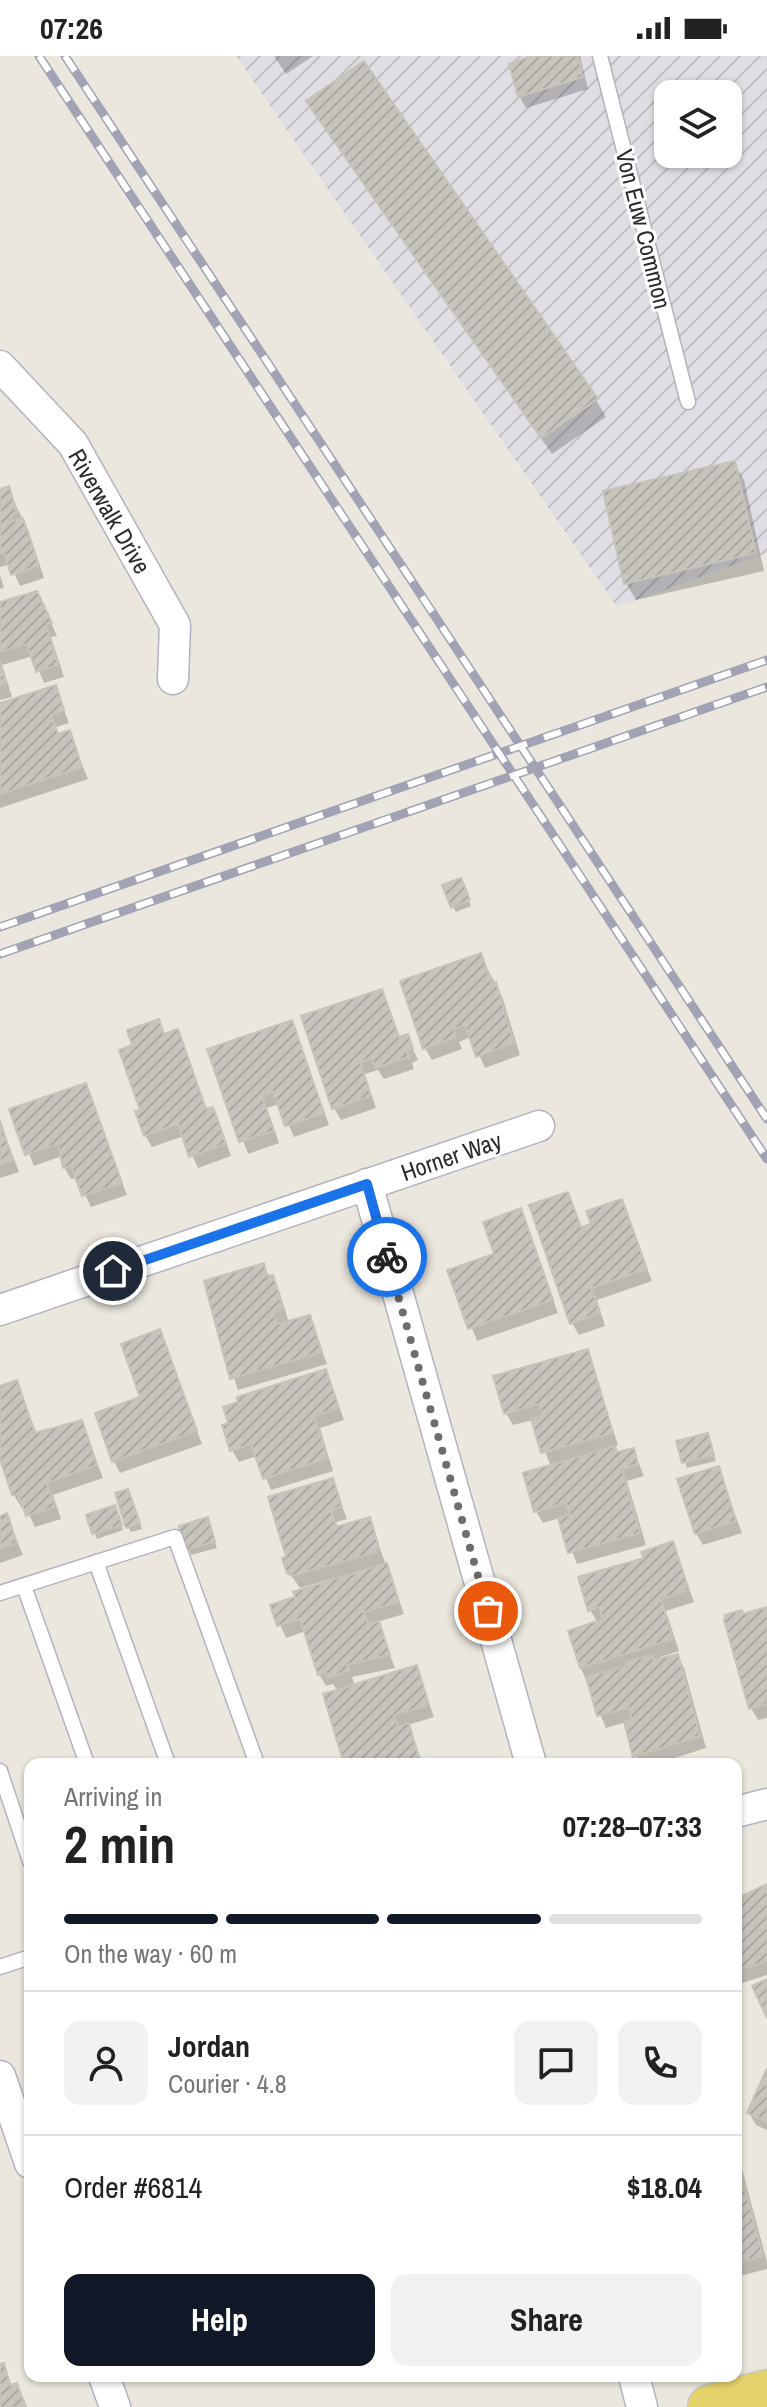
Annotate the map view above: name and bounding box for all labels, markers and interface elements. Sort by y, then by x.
text: 07:26 [40,8,103,48]
map controls [654,80,742,168]
button: layers [654,80,742,168]
street label: Von Euw Common [609,146,679,312]
street label: Riverwalk Drive [61,443,159,579]
street label: Horner Way [396,1124,506,1188]
courier [347,1217,427,1297]
icon: bike [365,1235,409,1279]
pin [79,1237,147,1305]
icon: home [91,1249,135,1293]
pin [454,1577,522,1645]
icon: bag [466,1589,510,1633]
text: Arriving in [64,1779,162,1814]
text: 07:28–07:33 [563,1806,702,1846]
text: 2 min [64,1809,175,1879]
text: On the way · 60 m [64,1936,237,1971]
button: person [64,2021,148,2105]
button: chat [514,2021,598,2105]
button: phone [618,2021,702,2105]
text: Jordan [168,2026,250,2066]
text: Courier · 4.8 [168,2066,287,2101]
text: Order #6814 [64,2167,202,2207]
text: $18.04 [627,2167,702,2207]
button: Help [64,2274,375,2366]
button: Share [391,2274,702,2366]

